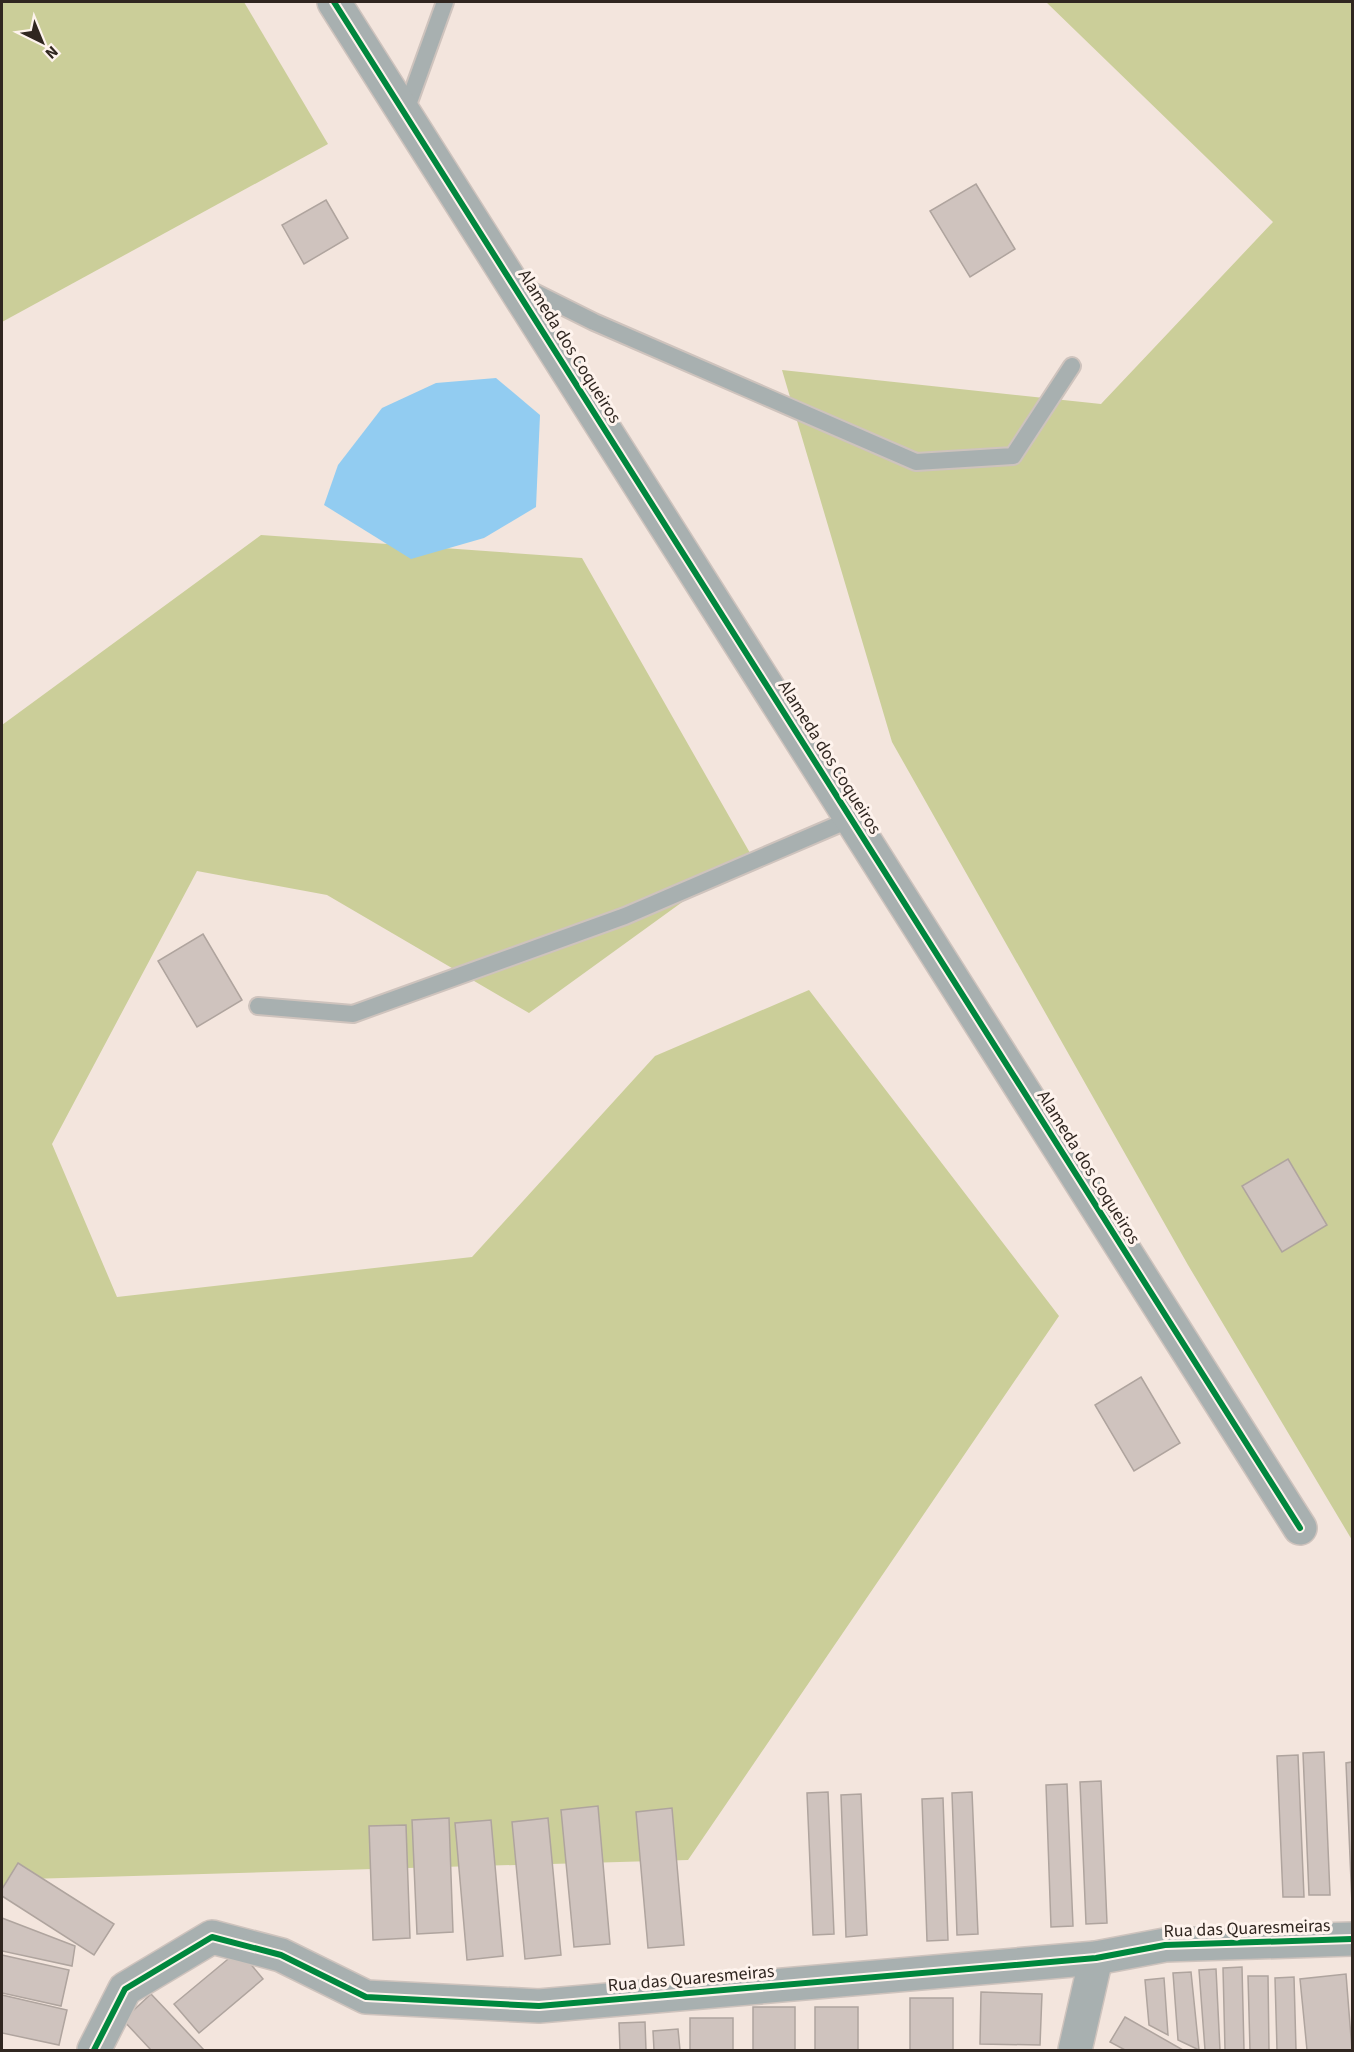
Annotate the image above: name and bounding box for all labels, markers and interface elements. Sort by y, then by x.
north arrow [12,12,72,72]
text: N [40,41,63,64]
street label: Alameda dos Coqueiros [512,264,627,428]
street label: Alameda dos Coqueiros [772,675,887,839]
street label: Alameda dos Coqueiros [1031,1085,1146,1249]
street label: Rua das Quaresmeiras [1163,1913,1331,1944]
street label: Rua das Quaresmeiras [607,1959,775,1998]

